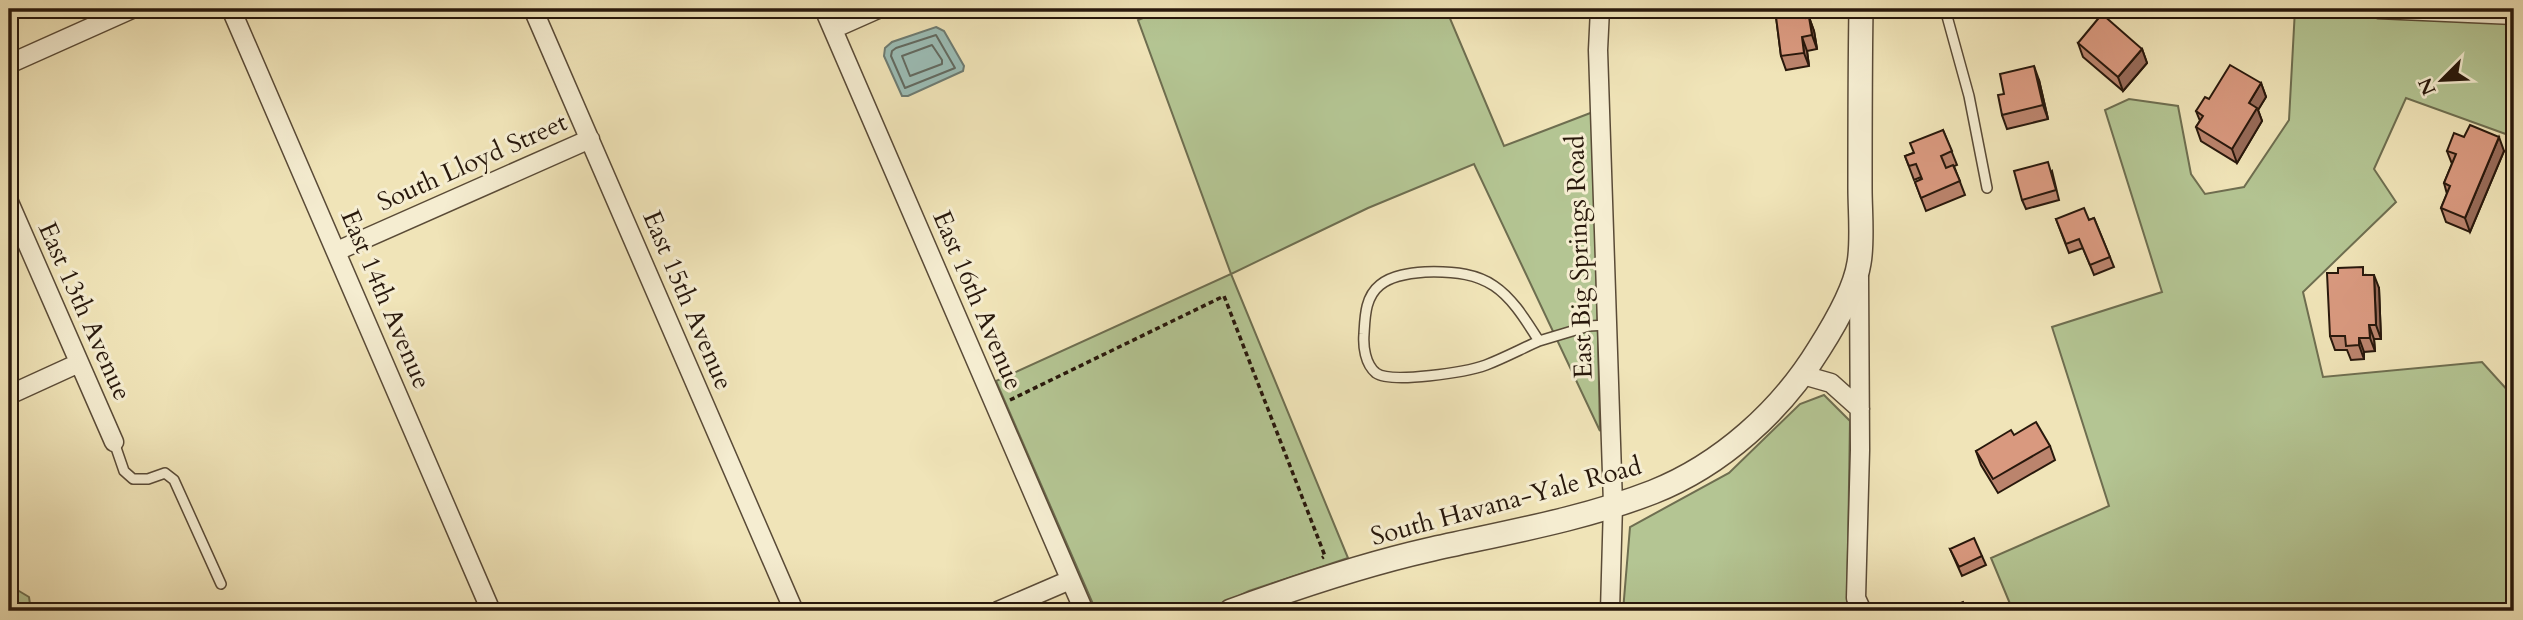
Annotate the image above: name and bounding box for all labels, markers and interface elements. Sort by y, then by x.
north arrow [2408,46,2478,116]
text: N [2412,73,2443,99]
street label: South Lloyd Street [372,104,572,220]
street label: East Big Springs Road [1557,135,1601,379]
street label: East 14th Avenue [332,204,440,394]
street label: East 15th Avenue [634,205,742,395]
street label: East 16th Avenue [924,205,1032,395]
street label: East 13th Avenue [30,216,140,406]
street label: South Havana-Yale Road [1367,448,1645,554]

